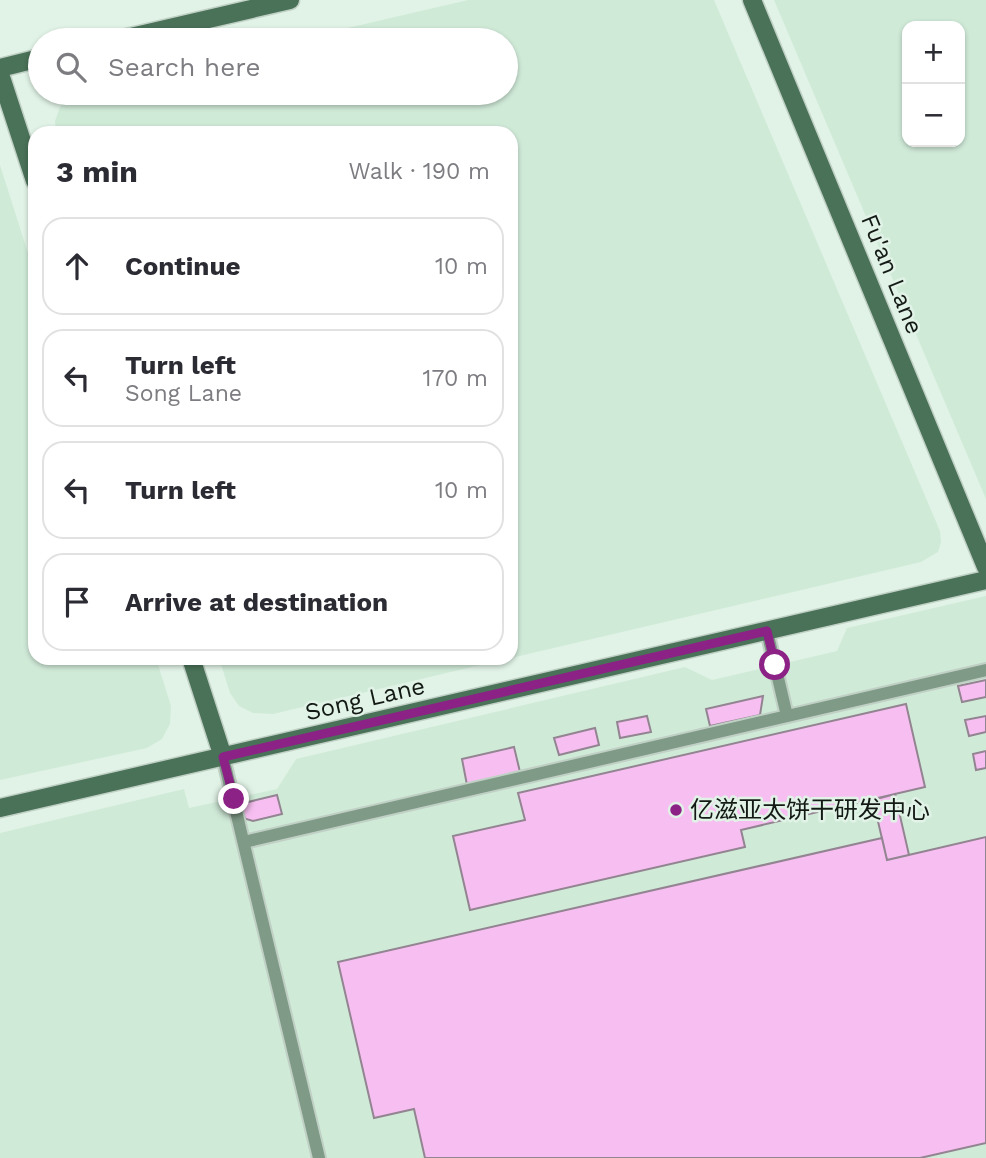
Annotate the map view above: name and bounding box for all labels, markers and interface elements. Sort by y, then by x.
map controls [902,21,965,147]
button: + [902,21,965,84]
search box [28,28,518,105]
icon: search [52,48,90,86]
text: Search here [108,52,260,82]
button: − [902,84,965,147]
text: 3 min [56,154,138,189]
text: Walk · 190 m [349,158,490,185]
street label: Fu'an Lane [855,210,929,338]
icon: ahead [58,247,96,285]
text: Continue [125,251,241,281]
text: 10 m [435,253,488,280]
text: Turn left [125,350,236,380]
icon: left [58,359,96,397]
text: 170 m [423,365,488,392]
text: Song Lane [125,380,242,407]
icon: left [58,471,96,509]
text: Turn left [125,475,236,505]
text: 10 m [435,477,488,504]
icon: arrive [58,583,96,621]
text: Arrive at destination [125,587,388,617]
route start [759,649,790,680]
street label: Song Lane [302,672,428,726]
route end [218,783,249,814]
place label: 亿滋亚太饼干研发中心 [690,796,930,824]
marker: 亿滋亚太饼干研发中心 [668,802,684,818]

